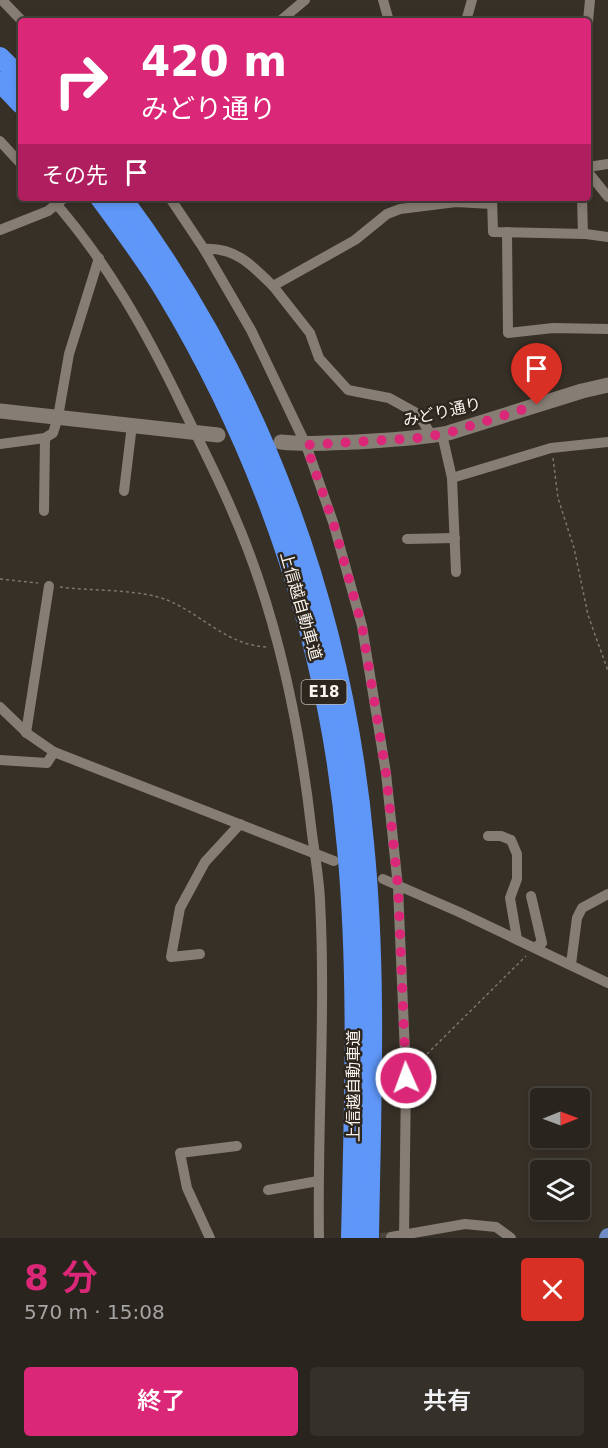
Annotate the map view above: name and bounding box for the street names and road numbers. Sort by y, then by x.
street label: みどり通り [401,394,483,430]
street label: 上信越自動車道 [276,550,326,662]
road number: E18 [302,680,346,704]
street label: 上信越自動車道 [344,1030,363,1142]

